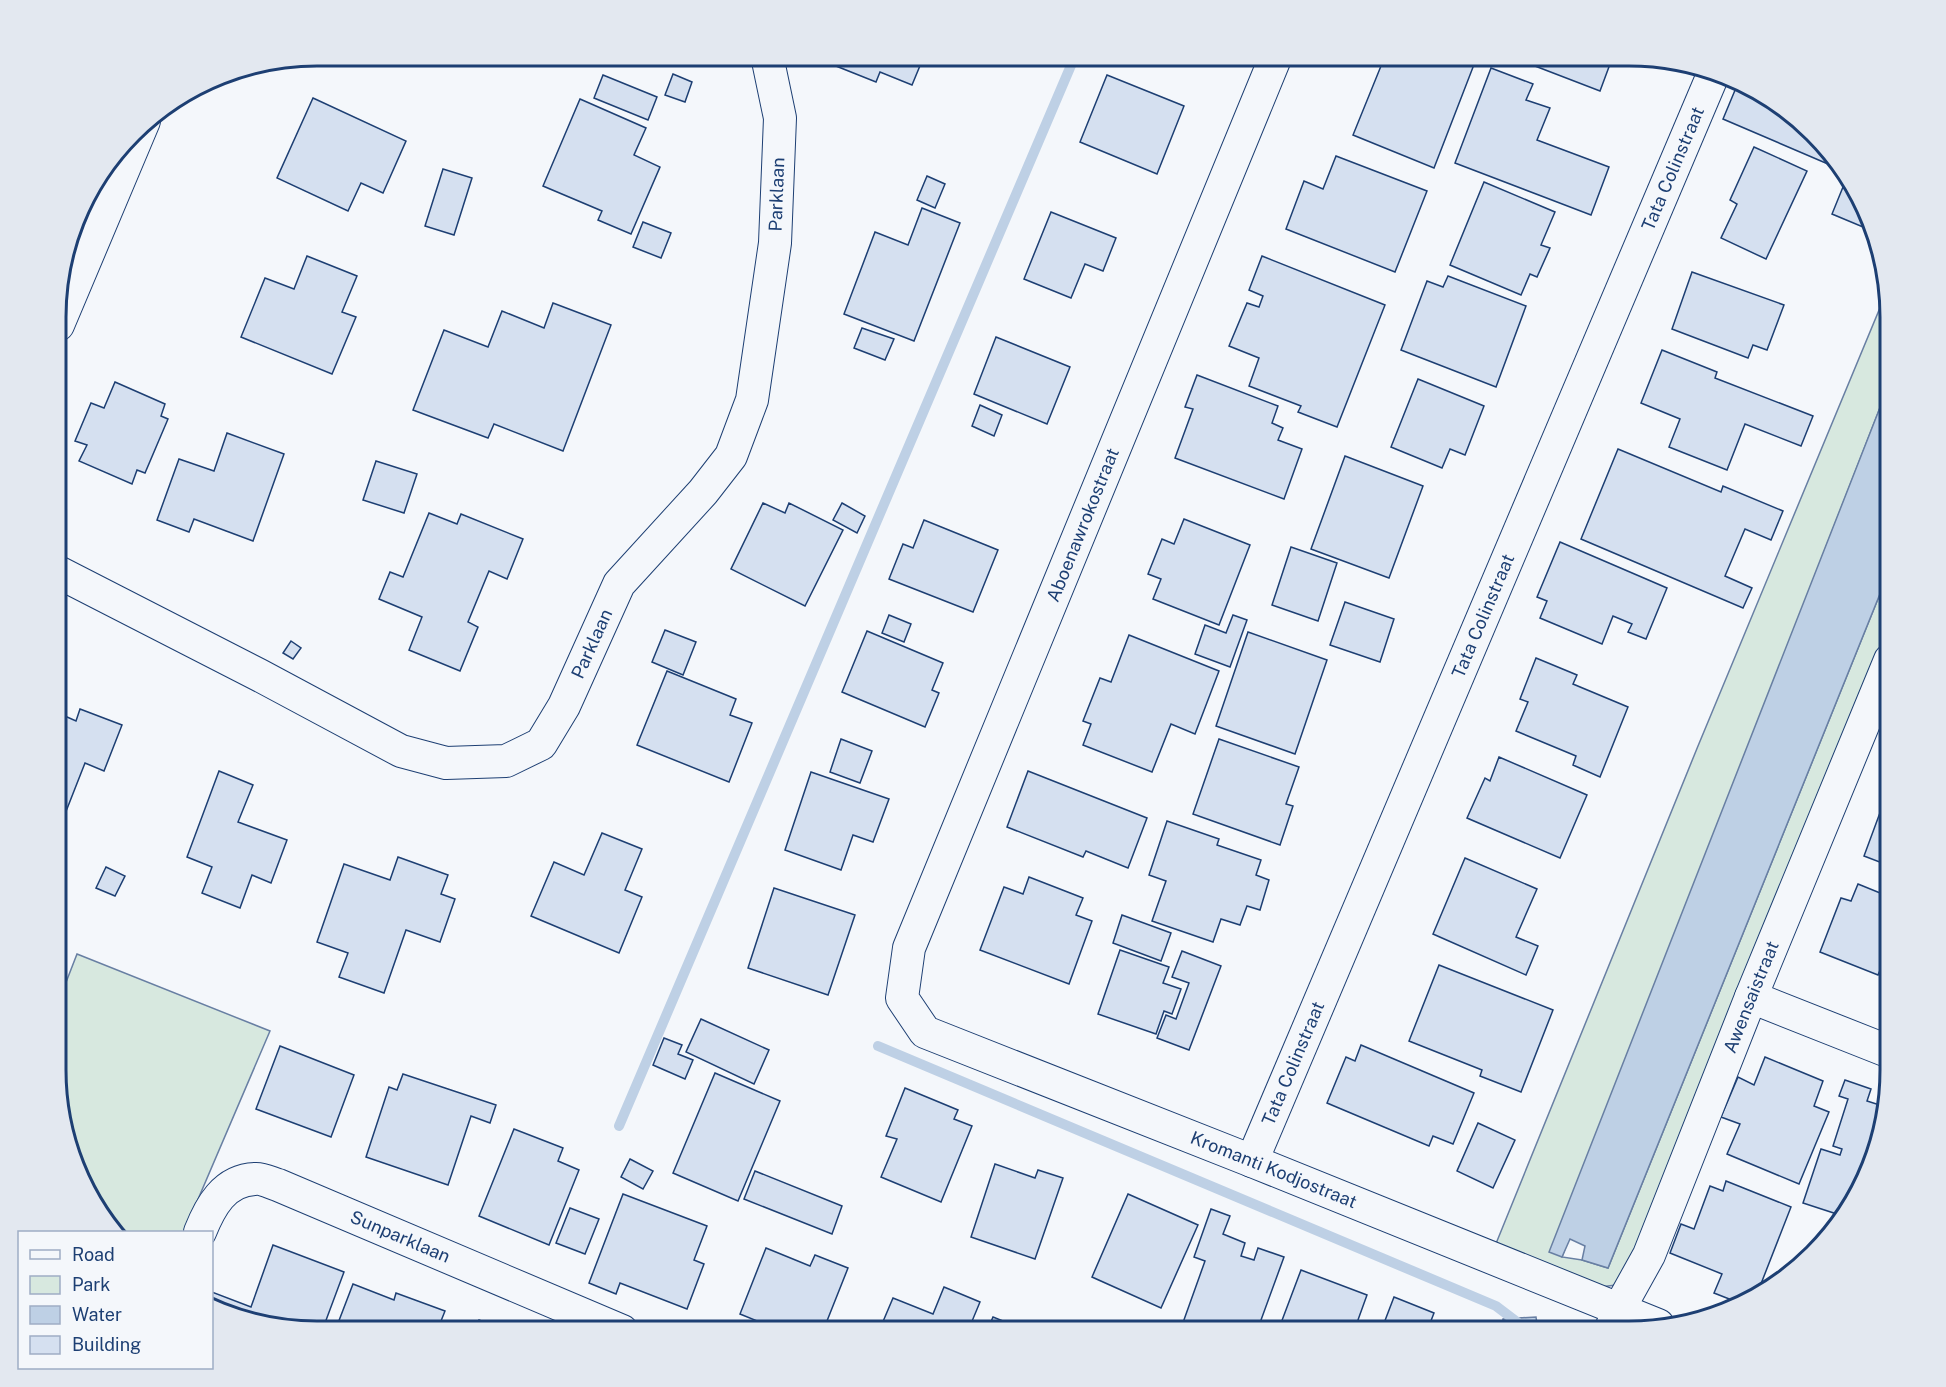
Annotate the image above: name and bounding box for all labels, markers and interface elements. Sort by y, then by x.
street label: Tata Colinstraat [1637,103,1708,234]
street label: Parklaan [764,157,788,232]
street label: Aboenawrokostraat [1042,445,1123,605]
street label: Tata Colinstraat [1447,551,1518,681]
street label: Parklaan [567,606,616,682]
street label: Awensaistraat [1719,938,1783,1056]
street label: Tata Colinstraat [1257,998,1328,1128]
street label: Kromanti Kodjostraat [1188,1127,1360,1212]
street label: Sunparklaan [347,1206,453,1267]
legend [18,1231,213,1369]
text: Road [72,1244,115,1265]
text: Park [72,1274,110,1295]
text: Water [72,1304,122,1325]
text: Building [72,1334,141,1355]

